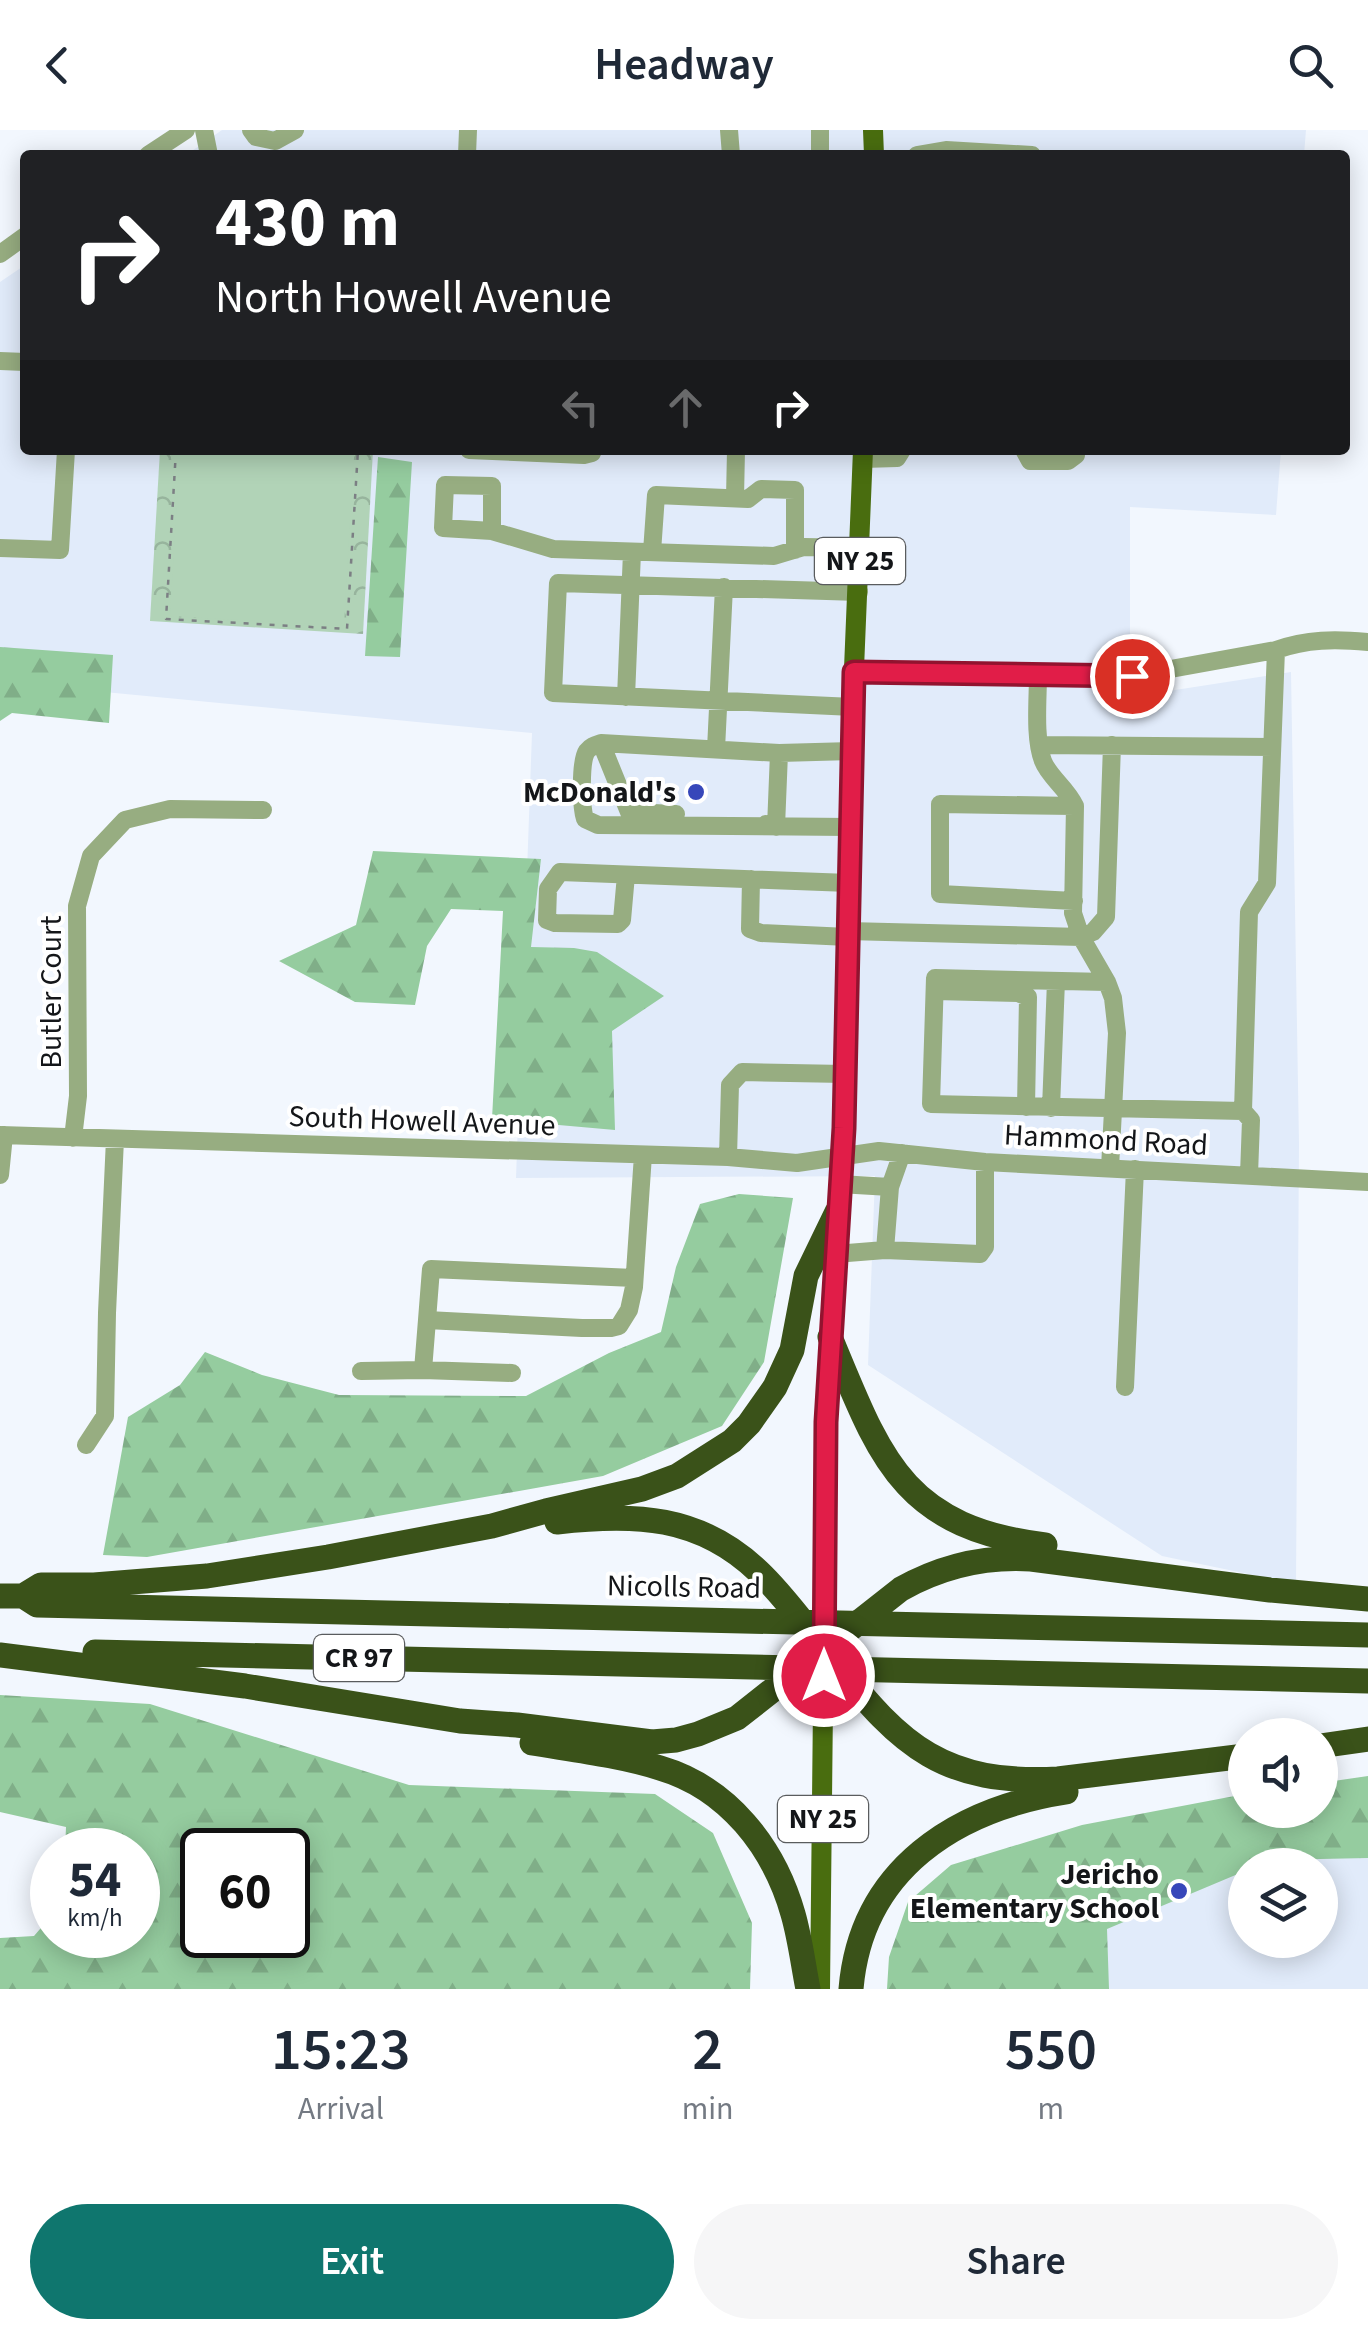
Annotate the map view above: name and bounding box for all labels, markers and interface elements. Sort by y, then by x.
text: Headway [594,33,774,97]
icon: back [30,38,85,93]
icon: search [1283,38,1338,93]
text: 430 m [215,173,400,273]
icon: right [50,190,180,320]
text: North Howell Avenue [215,266,612,330]
icon: left [553,380,608,435]
icon: ahead [658,380,713,435]
icon: right [763,380,818,435]
road number: NY 25 [815,538,905,584]
pin [1090,634,1175,719]
icon: arrive [1105,649,1160,704]
place label: McDonald's [523,771,676,814]
marker: McDonald's [685,781,707,803]
street label: Butler Court [30,915,73,1069]
street label: South Howell Avenue [288,1095,556,1147]
street label: Hammond Road [1003,1113,1209,1167]
street label: Nicolls Road [606,1564,762,1610]
position arrow [772,1624,876,1728]
road number: CR 97 [314,1635,404,1681]
map controls [1228,1718,1338,1958]
button: sound [1228,1718,1338,1828]
road number: NY 25 [778,1796,868,1842]
speed limit sign: 60 [180,1828,310,1958]
text: 54 [69,1845,121,1916]
button: layers [1228,1848,1338,1958]
place label: Jericho Elementary School [910,1853,1159,1930]
marker: Jericho Elementary School [1168,1880,1190,1902]
text: km/h [67,1900,123,1936]
text: 15:23 [271,2008,411,2093]
text: 2 [692,2008,723,2093]
text: 550 [1005,2008,1097,2093]
text: Arrival [298,2086,384,2132]
text: min [682,2086,734,2132]
text: m [1038,2086,1064,2132]
button: Exit [30,2204,674,2319]
button: Share [694,2204,1338,2319]

